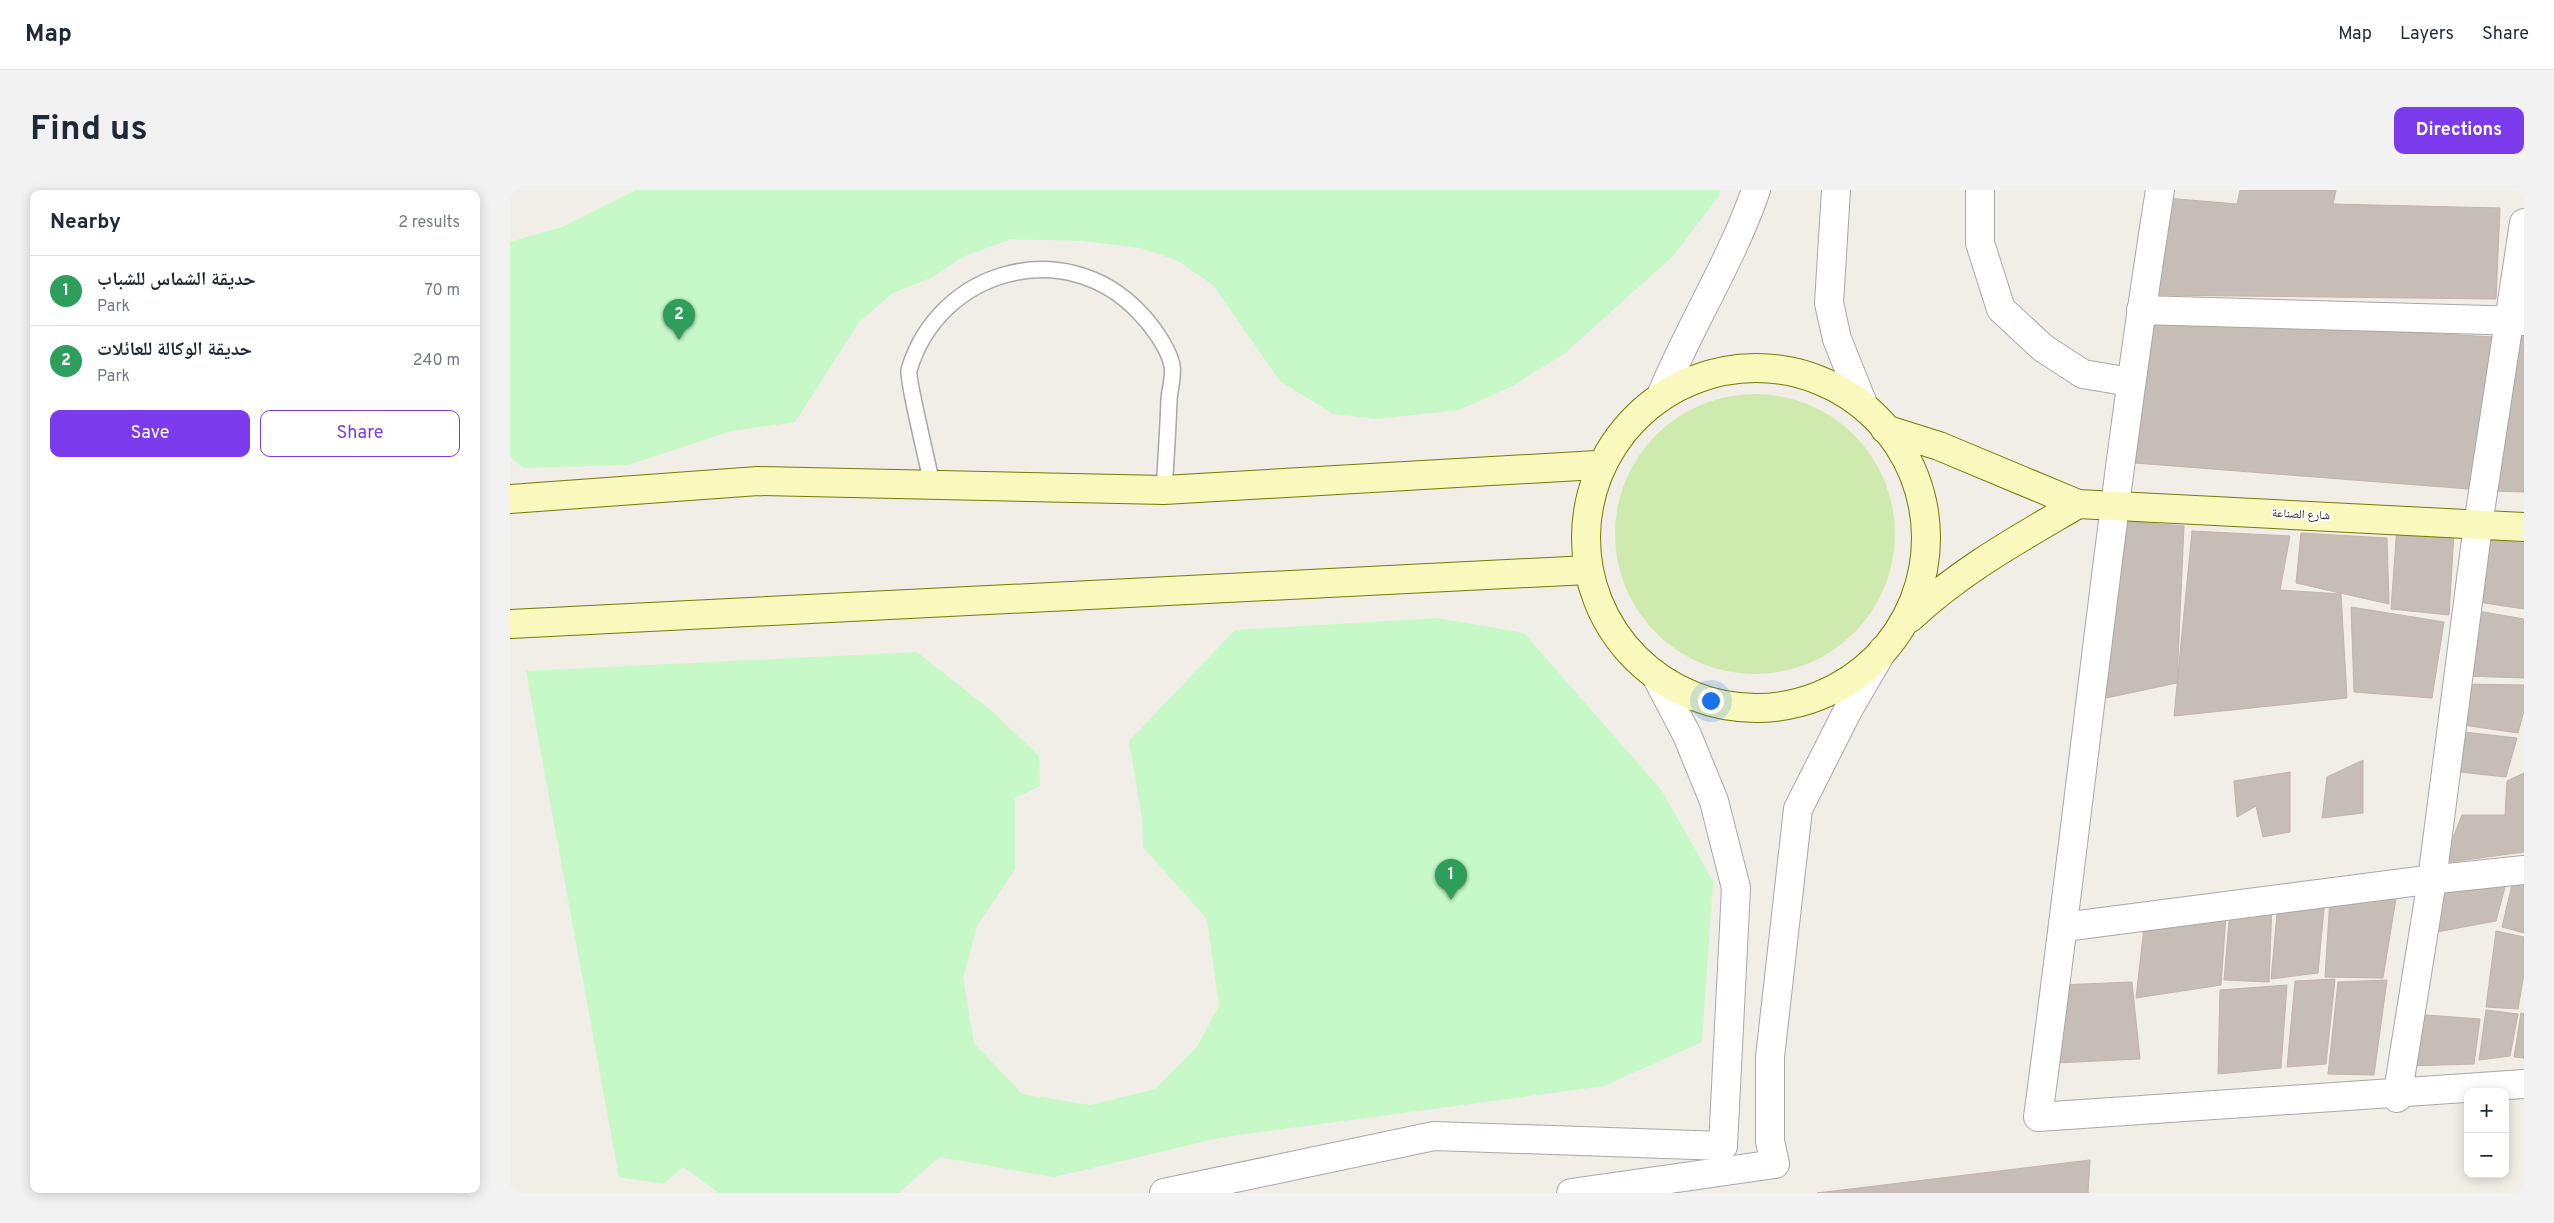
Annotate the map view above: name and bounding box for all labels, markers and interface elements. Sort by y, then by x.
text: Map [25,20,72,50]
text: Map [2338,23,2372,46]
text: Layers [2400,23,2454,46]
text: Share [2482,23,2529,46]
button: Directions [2394,107,2524,154]
text: Find us [30,108,148,152]
text: Nearby [50,209,121,236]
text: 2 results [398,213,460,233]
text: حديقة الشماس للشباب [97,268,256,292]
text: 1 [63,281,69,301]
text: 70 m [425,281,460,301]
text: Park [97,297,130,317]
pin: 2 [663,299,695,340]
text: حديقة الوكالة للعائلات [97,338,252,362]
text: 2 [61,351,71,371]
text: 240 m [413,351,460,371]
text: Park [97,367,130,387]
button: Save [50,410,250,457]
button: Share [260,410,460,457]
street label: شارع الصناعة [2271,505,2331,525]
your location [1698,688,1724,714]
pin: 1 [1435,859,1467,900]
map controls [2464,1088,2509,1178]
button: + [2464,1088,2509,1133]
button: − [2464,1133,2509,1178]

